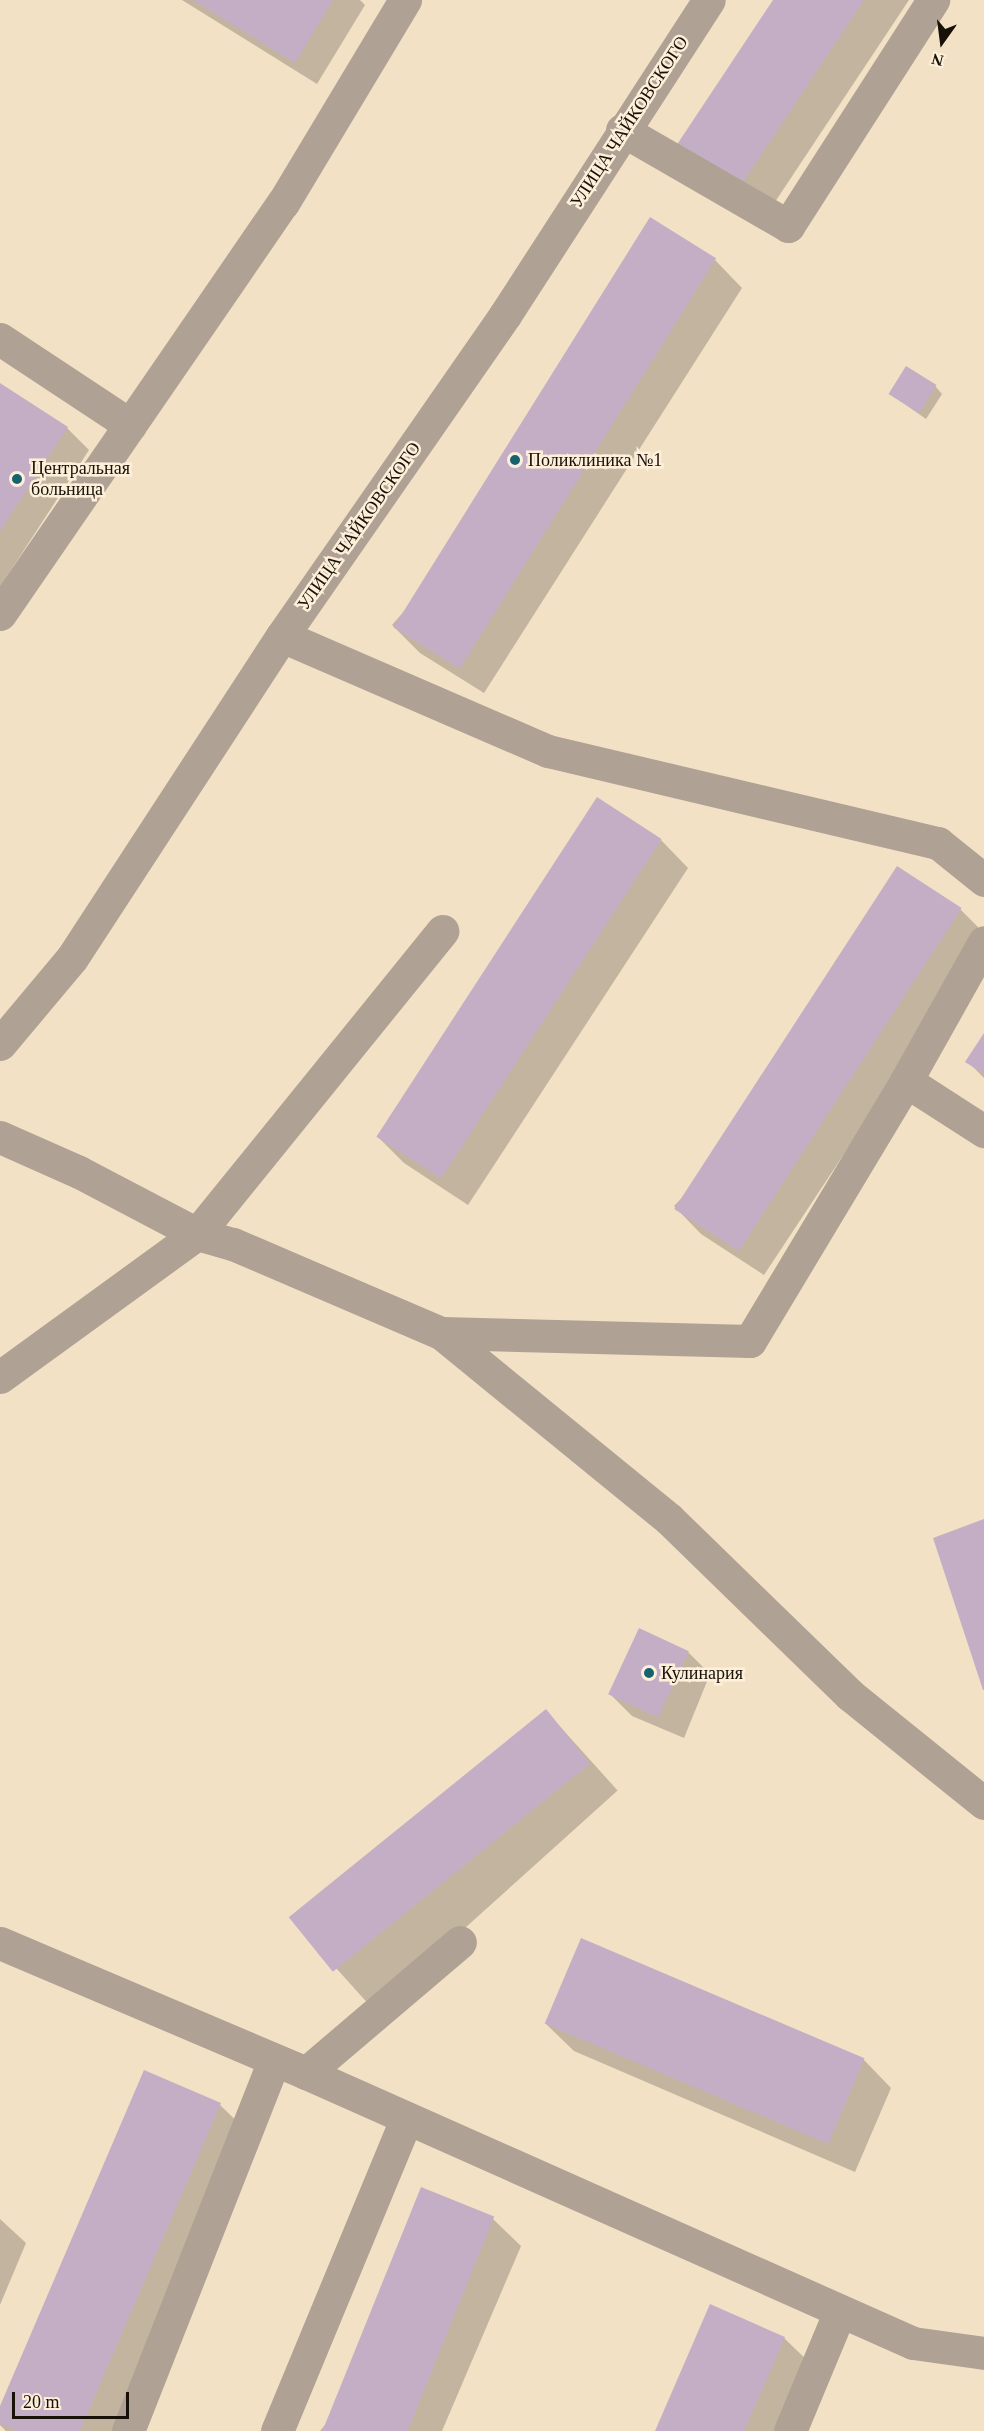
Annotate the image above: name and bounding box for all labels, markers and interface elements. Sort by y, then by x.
north arrow [912,12,972,72]
street label: УЛИЦА ЧАЙКОВСКОГО [565,32,693,212]
text: N [930,50,945,70]
street label: УЛИЦА ЧАЙКОВСКОГО [293,438,425,614]
place label: Поликлиника №1 [528,449,662,471]
marker: Поликлиника №1 [506,451,524,469]
place label: Центральная больница [31,458,130,500]
marker: Центральная больница [8,470,26,488]
place label: Кулинария [661,1662,743,1684]
marker: Кулинария [642,1666,656,1680]
scale bar [15,2380,132,2418]
text: 20 m [23,2392,60,2412]

